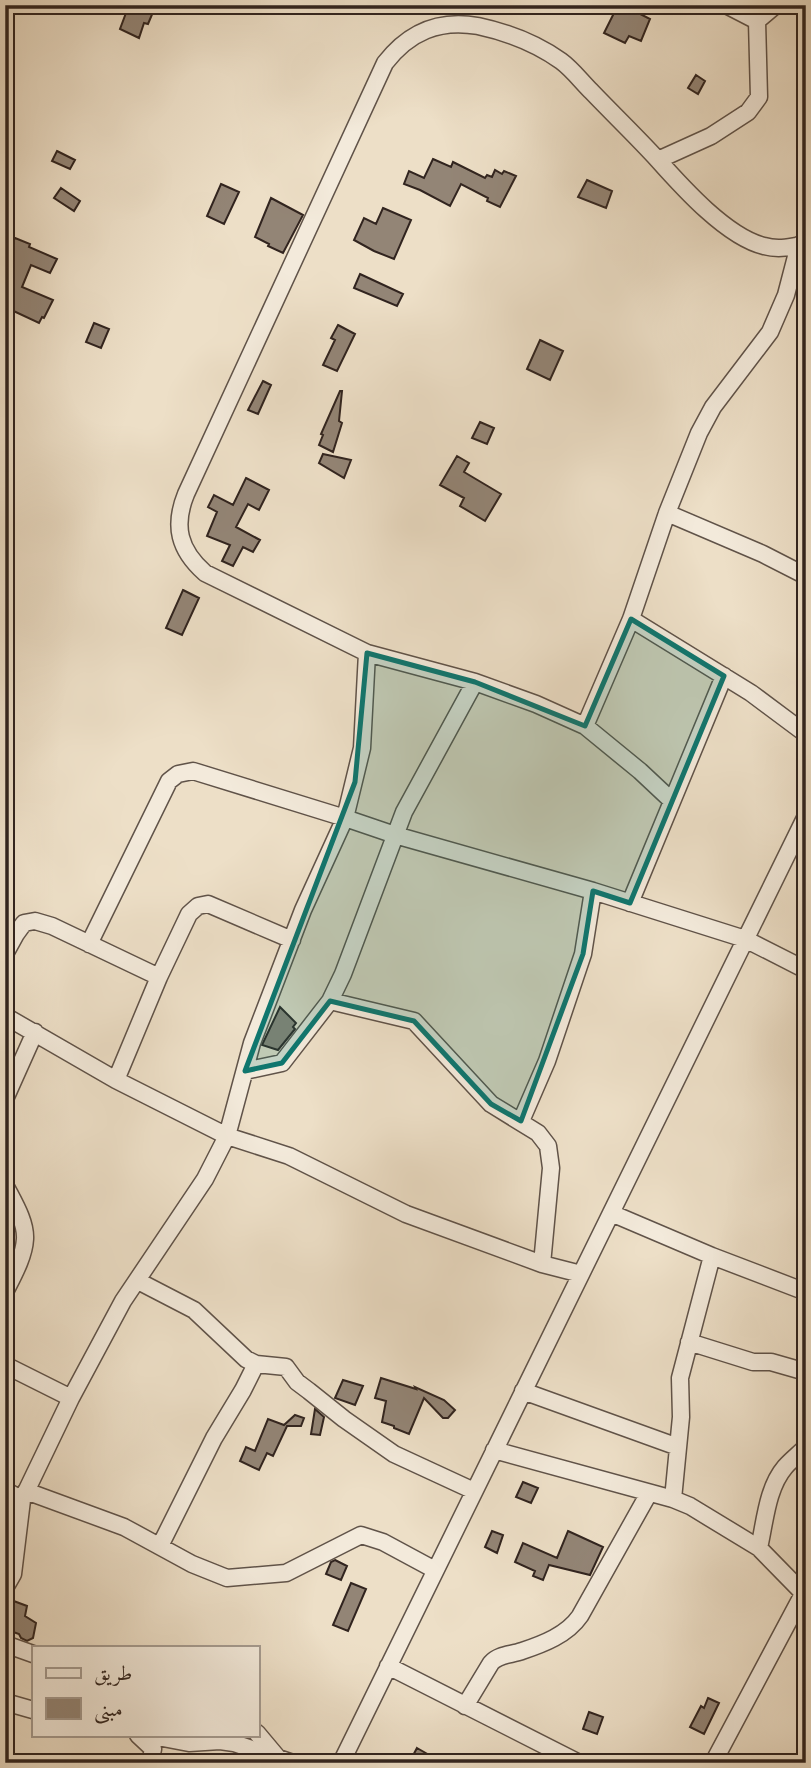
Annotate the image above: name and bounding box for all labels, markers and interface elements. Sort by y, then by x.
legend [32,1646,259,1736]
text: طريق [94,1661,132,1687]
text: مبنى [94,1697,123,1724]

